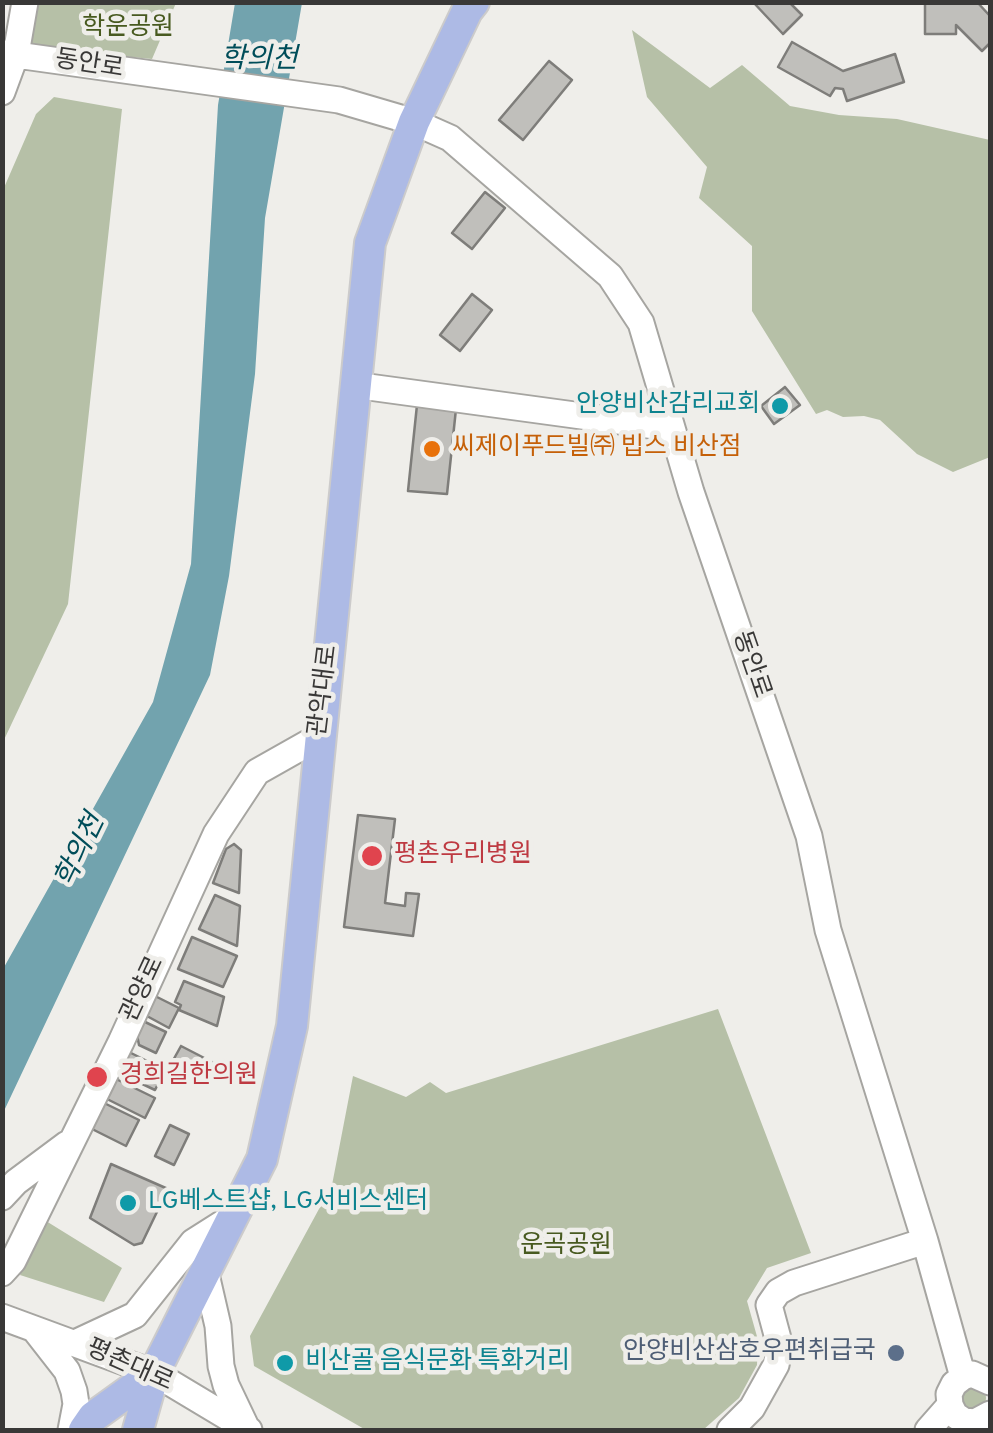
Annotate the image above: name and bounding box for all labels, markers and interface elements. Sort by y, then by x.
park label: 학운공원 [82,14,174,44]
water label: 학의천 [220,44,298,78]
street label: 동안로 [53,46,125,86]
place label: 안양비산감리교회 [576,391,760,421]
marker: 안양비산감리교회 [769,395,791,417]
place label: 씨제이푸드빌㈜ 빕스 비산점 [452,434,742,464]
marker: 씨제이푸드빌㈜ 빕스 비산점 [421,438,443,460]
street label: 동안로 [725,627,775,703]
street label: 관악대로 [305,644,345,738]
water label: 학의천 [50,810,114,894]
place label: 평촌우리병원 [394,841,532,871]
marker: 평촌우리병원 [359,843,385,869]
street label: 관양로 [116,952,172,1028]
place label: 경희길한의원 [120,1062,258,1092]
marker: 경희길한의원 [84,1064,110,1090]
place label: LG베스트샵, LG서비스센터 [148,1188,428,1218]
marker: LG베스트샵, LG서비스센터 [117,1192,139,1214]
park label: 운곡공원 [520,1232,612,1262]
street label: 평촌대로 [81,1335,177,1399]
place label: 안양비산삼호우편취급국 [623,1338,876,1368]
marker: 안양비산삼호우편취급국 [885,1342,907,1364]
place label: 비산골 음식문화 특화거리 [305,1348,570,1378]
marker: 비산골 음식문화 특화거리 [274,1352,296,1374]

